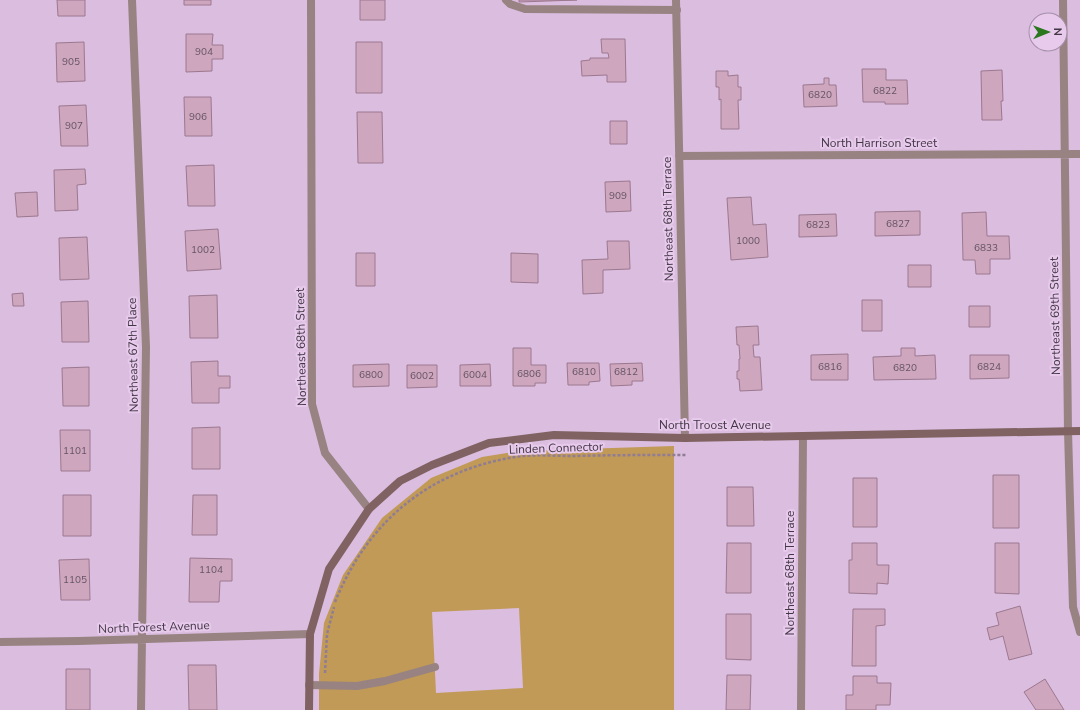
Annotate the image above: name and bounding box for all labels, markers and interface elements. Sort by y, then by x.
north arrow [1028,12,1068,52]
text: N [1050,28,1065,36]
house number: 904 [195,45,213,59]
house number: 905 [62,55,80,69]
house number: 6822 [873,84,897,98]
house number: 6820 [808,88,832,102]
house number: 906 [189,110,207,124]
house number: 907 [65,119,83,133]
street label: North Harrison Street [821,135,938,151]
street label: Northeast 68th Terrace [659,156,677,282]
house number: 909 [609,189,627,203]
house number: 6827 [886,217,910,231]
house number: 6823 [806,218,830,232]
house number: 1000 [736,234,760,248]
house number: 6833 [974,241,998,255]
house number: 1002 [191,243,215,257]
street label: Northeast 69th Street [1046,256,1064,375]
street label: Northeast 68th Street [292,287,310,406]
street label: Northeast 67th Place [124,297,142,413]
house number: 6816 [818,360,842,374]
house number: 6824 [977,360,1001,374]
house number: 6820 [893,361,917,375]
house number: 6810 [572,365,596,379]
house number: 6812 [614,365,638,379]
house number: 6806 [517,367,541,381]
house number: 6800 [359,368,383,382]
house number: 6004 [463,368,487,382]
house number: 6002 [410,369,434,383]
street label: North Troost Avenue [659,417,771,433]
street label: Linden Connector [509,438,604,458]
house number: 1101 [63,444,87,458]
street label: Northeast 68th Terrace [782,511,798,635]
house number: 1104 [199,563,223,577]
house number: 1105 [63,573,87,587]
street label: North Forest Avenue [98,617,210,637]

